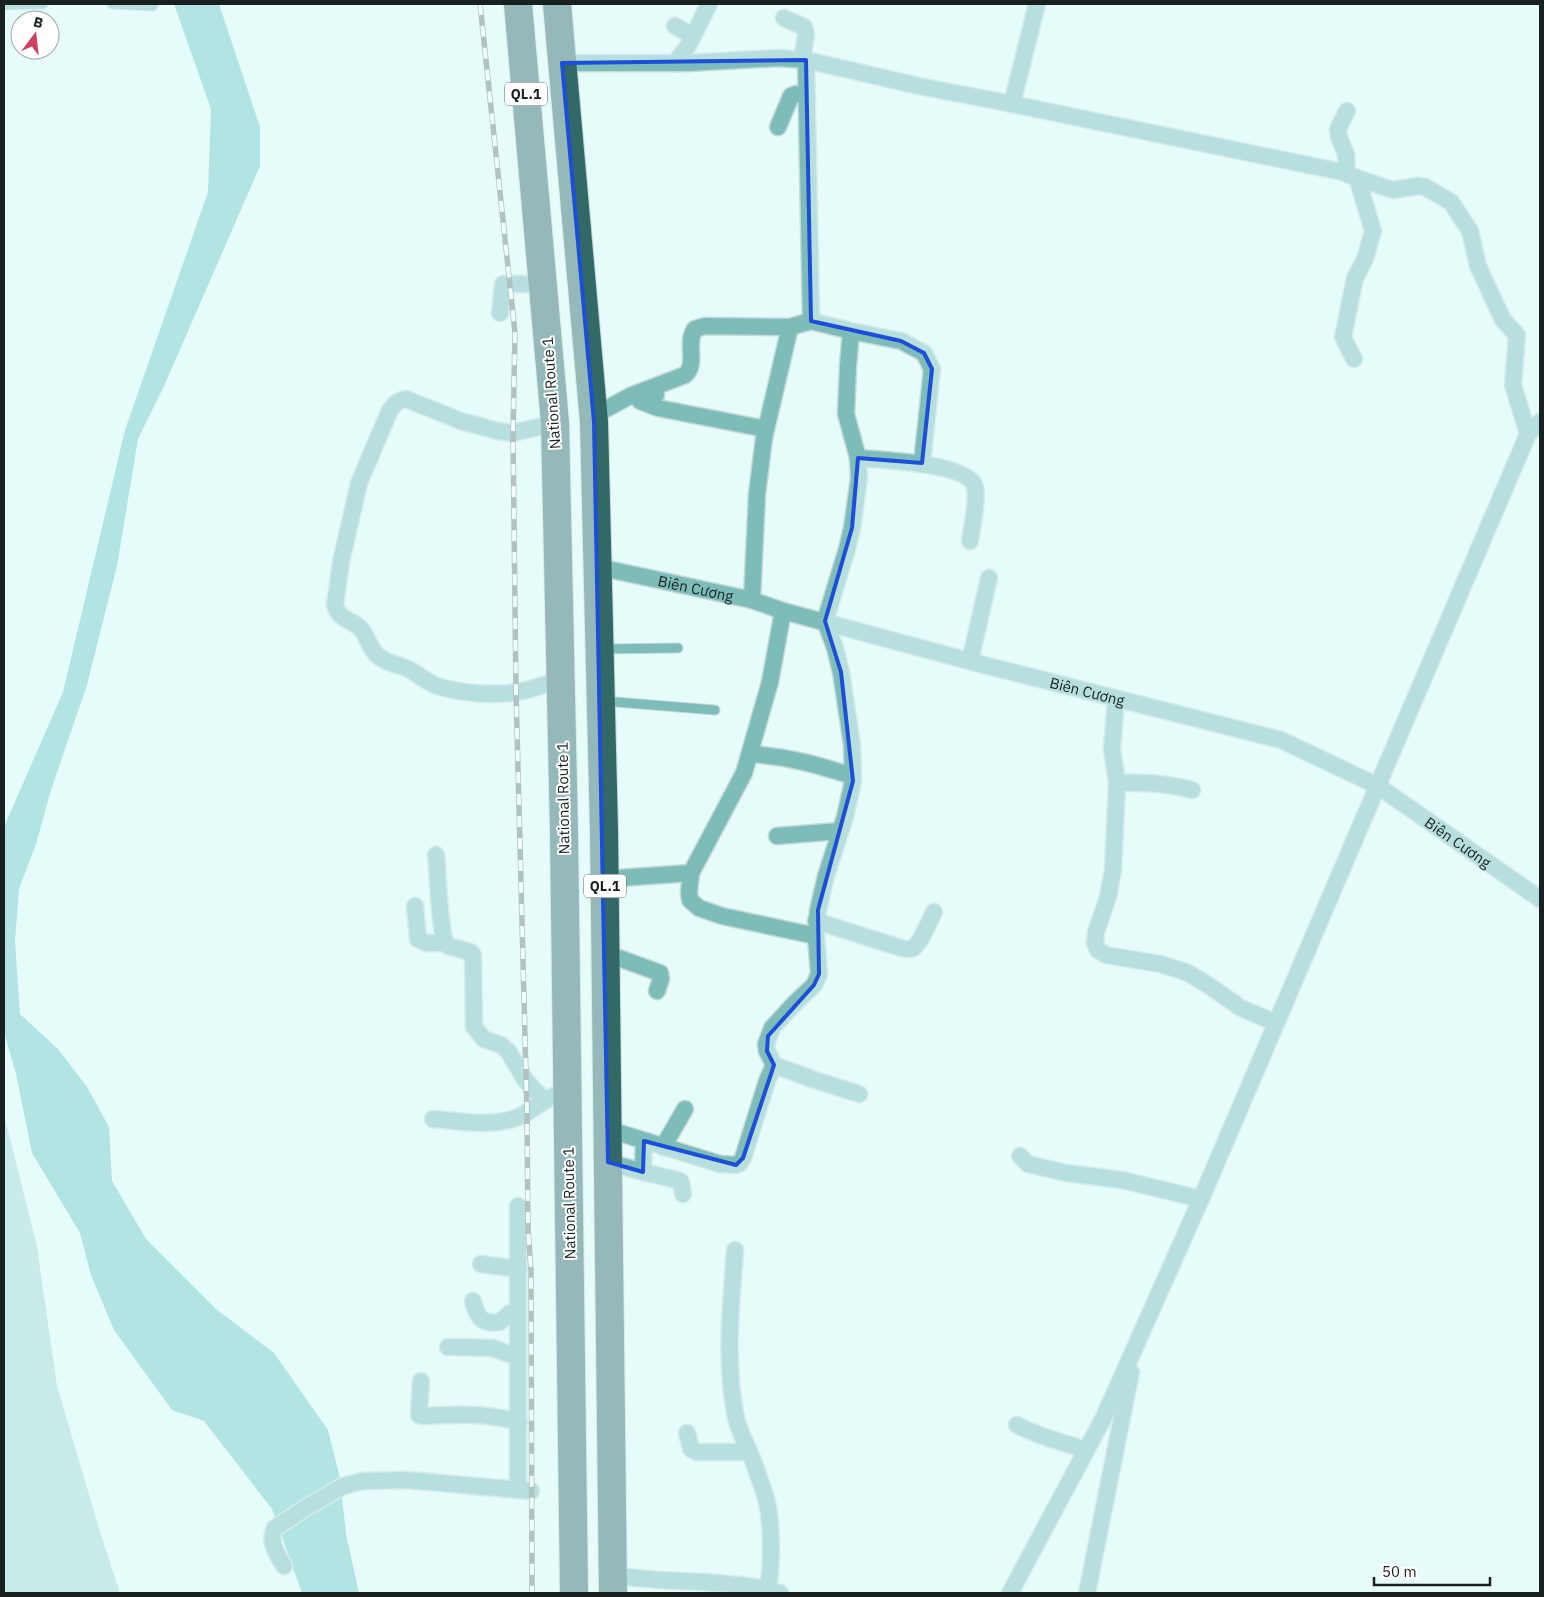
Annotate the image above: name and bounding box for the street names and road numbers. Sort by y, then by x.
road number: QL.1 [505,82,547,106]
street label: National Route 1 [538,336,564,450]
street label: Biên Cương [656,571,735,605]
street label: Biên Cương [1048,672,1127,710]
street label: National Route 1 [553,742,573,854]
street label: Biên Cương [1421,812,1495,872]
road number: QL.1 [584,874,626,898]
street label: National Route 1 [559,1147,579,1259]

